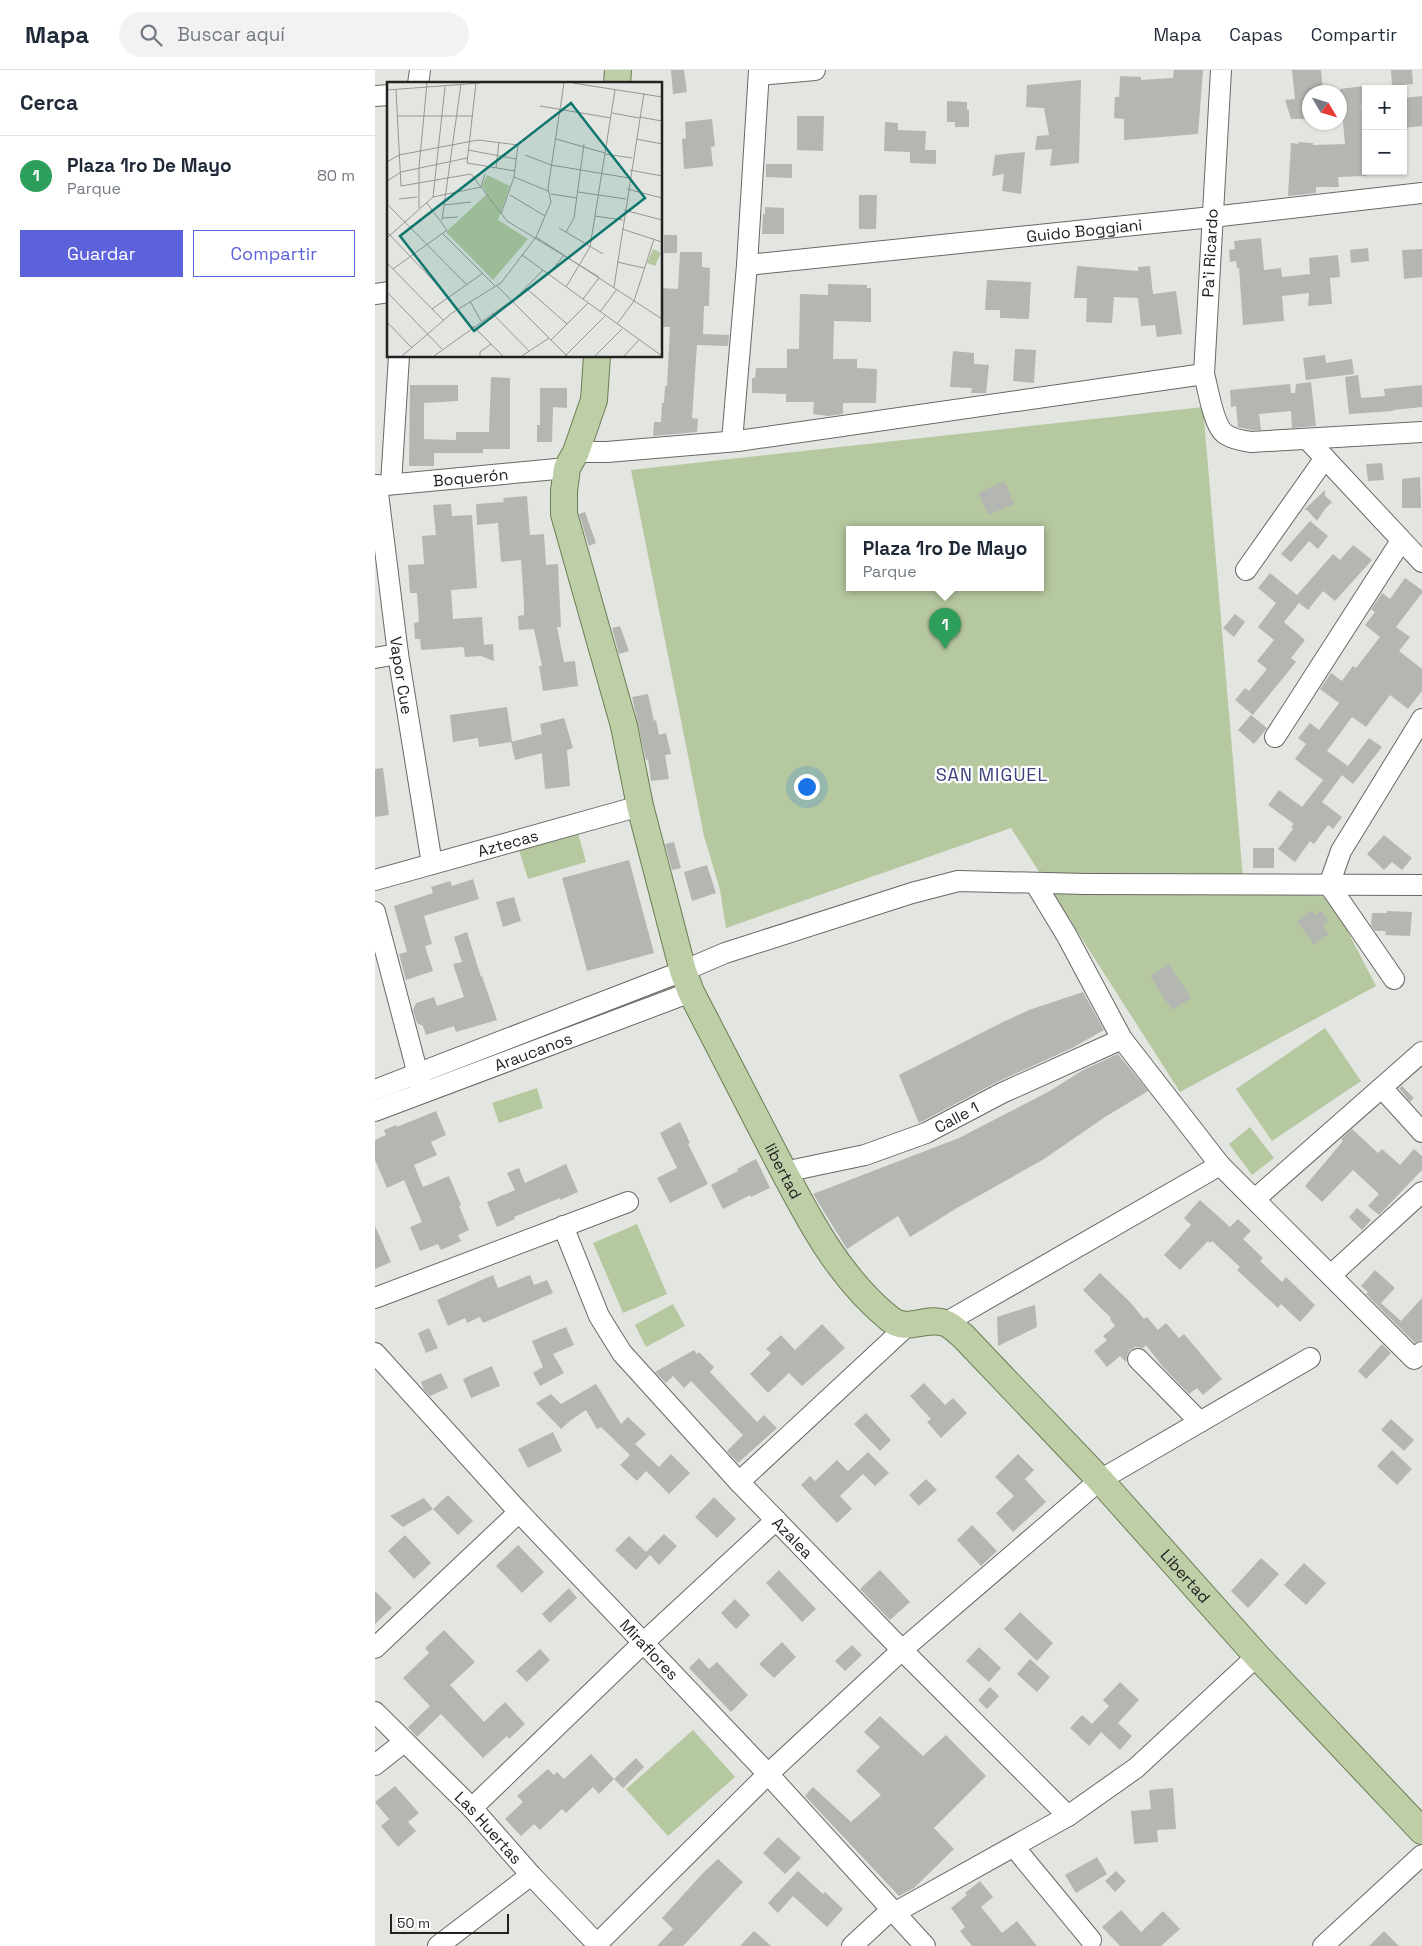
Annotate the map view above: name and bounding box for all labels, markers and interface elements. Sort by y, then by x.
search box [119,12,469,57]
text: Mapa [25,19,89,50]
icon: search [137,21,165,49]
text: Buscar aquí [177,22,285,47]
text: Mapa [1153,23,1201,46]
text: Capas [1229,23,1283,46]
text: Compartir [1311,23,1397,46]
inset map [387,82,663,358]
north arrow [1302,85,1347,130]
map controls [1362,85,1407,175]
button: + [1362,85,1407,130]
text: Cerca [20,89,78,116]
button: − [1362,130,1407,175]
text: Plaza 1ro De Mayo [67,153,232,178]
text: 1 [32,165,40,186]
text: 80 m [317,165,355,186]
text: Parque [67,178,121,199]
street label: Pa'i Ricardo [1197,208,1223,298]
street label: Guido Boggiani [1025,214,1143,247]
button: Guardar [20,230,183,277]
button: Compartir [193,230,355,277]
street label: Boquerón [432,463,509,491]
popup [846,526,1044,591]
text: Plaza 1ro De Mayo [863,536,1027,561]
text: Parque [863,561,917,582]
pin: 1 [929,608,961,649]
street label: Vapor Cue [385,635,418,716]
district label: SAN MIGUEL [936,763,1048,786]
your location [794,774,820,800]
street label: Aztecas [475,824,541,861]
street label: Araucanos [491,1027,575,1076]
street label: Calle 1 [930,1097,982,1137]
street label: libertad [760,1139,807,1203]
street label: Azalea [768,1512,818,1563]
street label: Libertad [1156,1545,1215,1607]
street label: Miraflores [616,1614,683,1684]
street label: Las Huertas [450,1786,527,1868]
scale bar [390,1911,509,1934]
text: 50 m [397,1914,430,1932]

